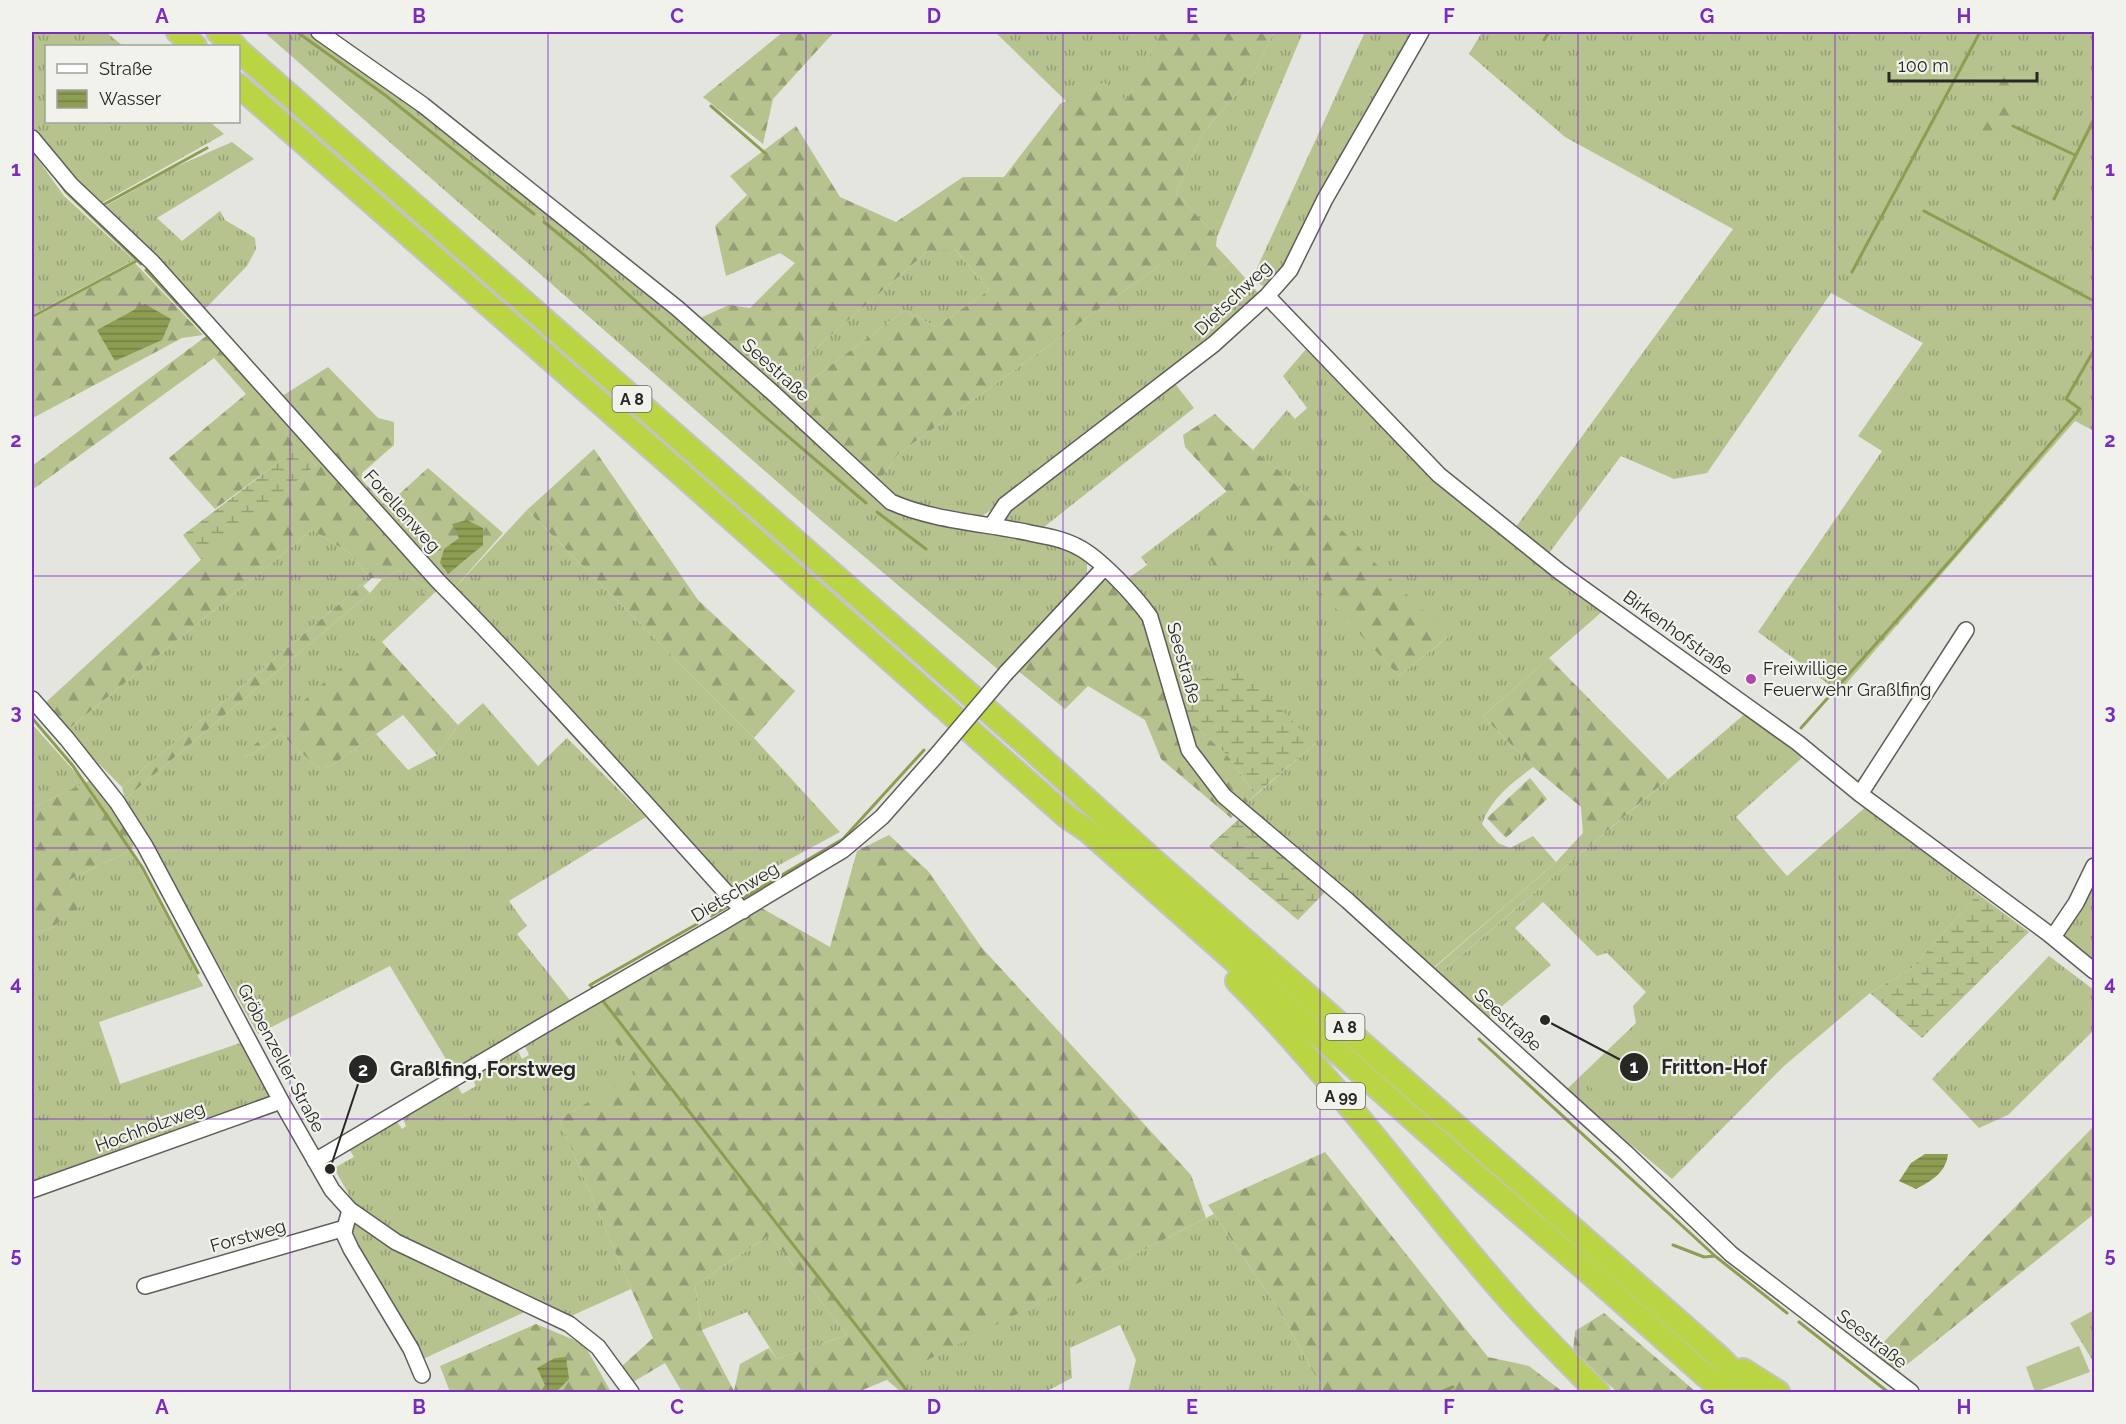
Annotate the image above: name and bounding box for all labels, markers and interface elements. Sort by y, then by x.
text: A [155,4,169,28]
text: B [412,4,426,28]
text: C [670,4,684,28]
text: D [927,4,941,28]
text: E [1186,4,1198,28]
text: F [1443,4,1455,28]
text: G [1700,4,1714,28]
text: H [1957,4,1971,28]
legend [45,45,240,123]
scale bar [1889,45,2038,83]
text: 100 m [1898,55,1949,76]
text: Straße [99,58,153,79]
text: Wasser [99,88,162,109]
text: 1 [11,157,21,181]
text: 1 [2105,157,2115,181]
street label: Dietschweg [1190,256,1275,339]
street label: Seestraße [738,334,815,406]
road number: A 8 [612,386,652,412]
text: 2 [10,428,22,452]
text: 2 [2104,428,2116,452]
street label: Forellenweg [360,465,445,556]
street label: Birkenhofstraße [1619,586,1738,680]
street label: Seestraße [1163,620,1206,706]
place label: Freiwillige Feuerwehr Graßlfing [1763,658,1932,700]
marker: Freiwillige Feuerwehr Graßlfing [1744,672,1758,686]
text: 3 [10,700,22,724]
text: 3 [2104,700,2116,724]
street label: Dietschweg [687,857,782,926]
text: 4 [10,971,22,995]
text: 4 [2104,971,2116,995]
street label: Gröbenzeller Straße [233,980,330,1136]
street label: Seestraße [1470,984,1547,1056]
road number: A 8 [1326,1014,1364,1040]
callout: Fritton-Hof [1619,1048,1778,1086]
callout: Graßlfing, Forstweg [348,1050,588,1088]
text: Fritton-Hof [1661,1055,1767,1079]
text: 1 [1630,1056,1639,1077]
text: Graßlfing, Forstweg [390,1057,576,1081]
text: 2 [358,1059,368,1080]
road number: A 99 [1317,1083,1365,1109]
street label: Hochholzweg [92,1097,208,1156]
street label: Forstweg [208,1215,288,1256]
text: 5 [10,1243,22,1267]
text: 5 [2104,1243,2116,1267]
street label: Seestraße [1833,1305,1912,1373]
text: A [155,1395,169,1419]
text: B [412,1395,426,1419]
text: C [670,1395,684,1419]
text: D [927,1395,941,1419]
text: E [1186,1395,1198,1419]
text: F [1443,1395,1455,1419]
text: G [1700,1395,1714,1419]
text: H [1957,1395,1971,1419]

